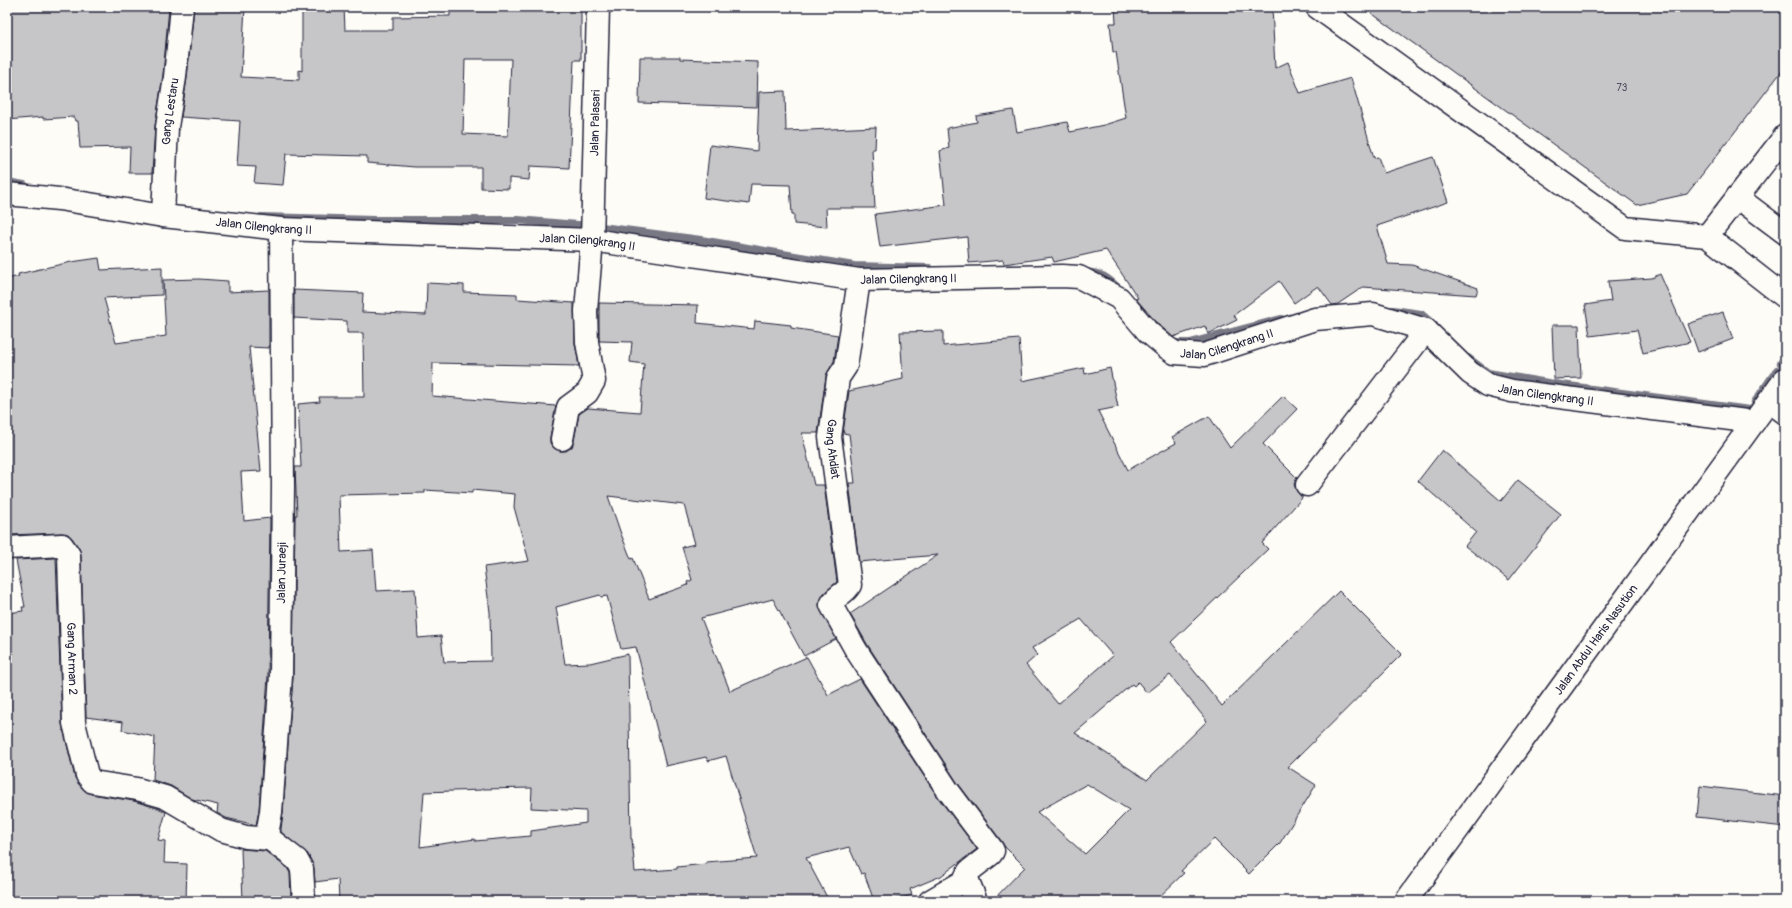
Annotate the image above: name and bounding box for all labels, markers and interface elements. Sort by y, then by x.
street label: Gang Lestaru [159,77,182,145]
house number: 73 [1617,82,1628,94]
street label: Jalan Palasari [587,90,603,156]
street label: Jalan Cilengkrang II [215,214,312,238]
street label: Jalan Cilengkrang II [539,231,636,254]
street label: Jalan Cilengkrang II [860,271,957,287]
street label: Jalan Cilengkrang II [1180,325,1275,363]
street label: Jalan Cilengkrang II [1496,380,1595,409]
street label: Gang Ahdiat [822,418,843,480]
street label: Jalan Juraeji [274,542,290,604]
street label: Jalan Abdul Haris Nasution [1551,581,1641,698]
street label: Gang Arman 2 [64,622,81,696]

